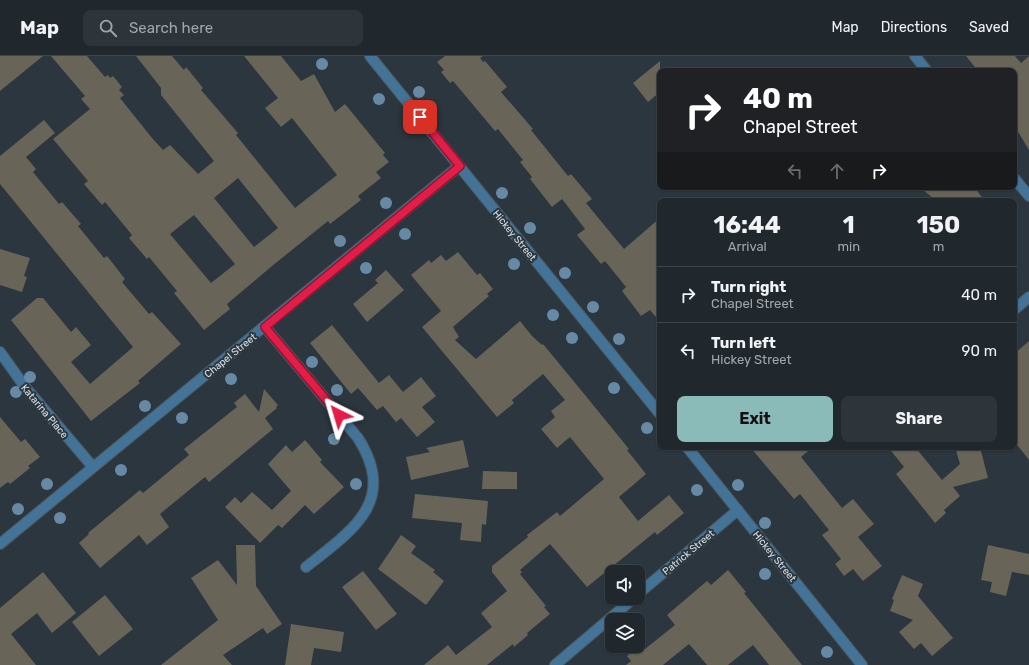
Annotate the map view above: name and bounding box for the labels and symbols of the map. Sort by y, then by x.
pin [403,100,437,134]
street label: Hickey Street [490,208,538,264]
street label: Chapel Street [202,331,259,380]
street label: Katarina Place [18,382,70,441]
position arrow [318,394,360,436]
street label: Patrick Street [660,528,717,578]
street label: Hickey Street [750,529,798,585]

